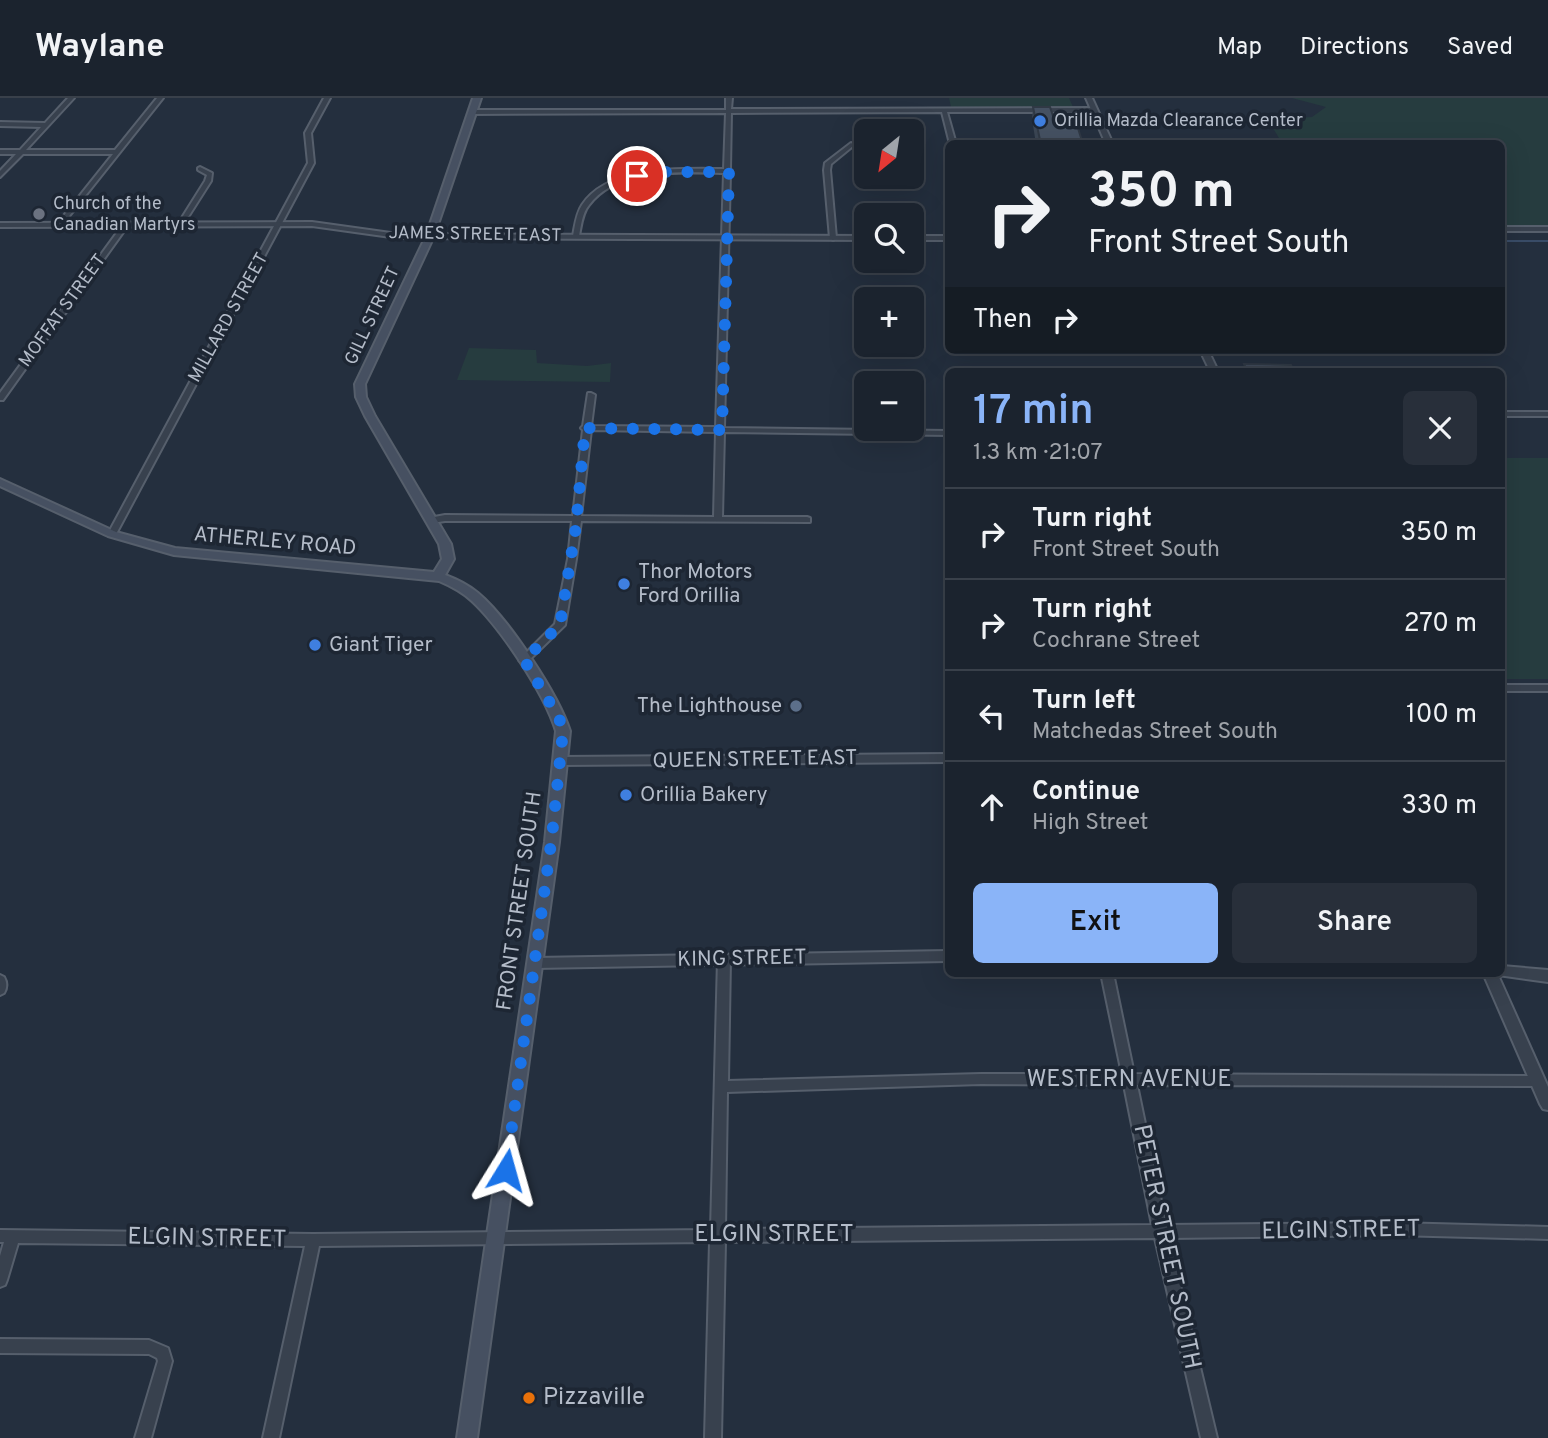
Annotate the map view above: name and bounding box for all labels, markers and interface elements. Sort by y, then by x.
text: Waylane [35,27,165,69]
text: Map [1217,33,1262,63]
text: Directions [1300,33,1409,63]
text: Saved [1447,33,1513,63]
place label: Orillia Mazda Clearance Center [1054,110,1303,133]
marker: Orillia Mazda Clearance Center [1032,113,1048,129]
north arrow [854,119,924,189]
map controls [854,119,924,441]
pin [607,146,667,206]
icon: arrive [618,157,656,195]
text: 350 m [1088,163,1235,225]
icon: right [973,168,1064,259]
place label: Church of the Canadian Martyrs [53,193,195,237]
button: search [854,203,924,273]
marker: Church of the Canadian Martyrs [31,206,47,222]
street label: JAMES STREET EAST [388,222,562,248]
text: Front Street South [1088,224,1350,264]
street label: MILLARD STREET [184,249,274,387]
street label: MOFFAT STREET [14,250,112,372]
street label: GILL STREET [340,263,406,369]
button: + [854,287,924,357]
icon: right [1046,301,1084,339]
text: Then [973,304,1032,337]
button: − [854,371,924,441]
text: 17 min [973,386,1094,439]
button: close [1403,391,1477,465]
text: 1.3 km · 21:07 [973,439,1102,468]
text: Turn right [1032,503,1152,536]
icon: right [973,515,1011,553]
text: 350 m [1400,517,1477,550]
street label: ATHERLEY ROAD [193,521,357,563]
text: Front Street South [1032,536,1220,565]
place label: Thor Motors Ford Orillia [638,559,753,610]
marker: Thor Motors Ford Orillia [616,576,632,592]
text: Turn right [1032,594,1152,627]
icon: right [973,606,1011,644]
text: 270 m [1404,608,1477,641]
text: Cochrane Street [1032,627,1200,656]
place label: Giant Tiger [329,632,433,659]
marker: Giant Tiger [307,637,323,653]
text: Turn left [1032,685,1136,718]
place label: The Lighthouse [637,693,782,720]
icon: left [973,697,1011,735]
marker: The Lighthouse [788,698,804,714]
text: 100 m [1406,699,1477,732]
text: Matchedas Street South [1032,718,1278,747]
street label: QUEEN STREET EAST [652,745,858,775]
text: Continue [1032,776,1140,809]
place label: Orillia Bakery [640,782,768,809]
marker: Orillia Bakery [618,787,634,803]
icon: ahead [973,788,1011,826]
street label: FRONT STREET SOUTH [491,790,549,1012]
text: 330 m [1401,790,1477,823]
text: High Street [1032,809,1149,838]
button: Exit [973,883,1218,963]
button: Share [1232,883,1477,963]
street label: KING STREET [677,944,807,974]
street label: WESTERN AVENUE [1026,1065,1232,1095]
street label: PETER STREET SOUTH [1125,1122,1207,1372]
position arrow [469,1133,543,1207]
street label: ELGIN STREET [1261,1215,1421,1247]
street label: ELGIN STREET [694,1220,854,1250]
street label: ELGIN STREET [127,1223,287,1255]
place label: Pizzaville [543,1383,645,1413]
marker: Pizzaville [521,1390,537,1406]

